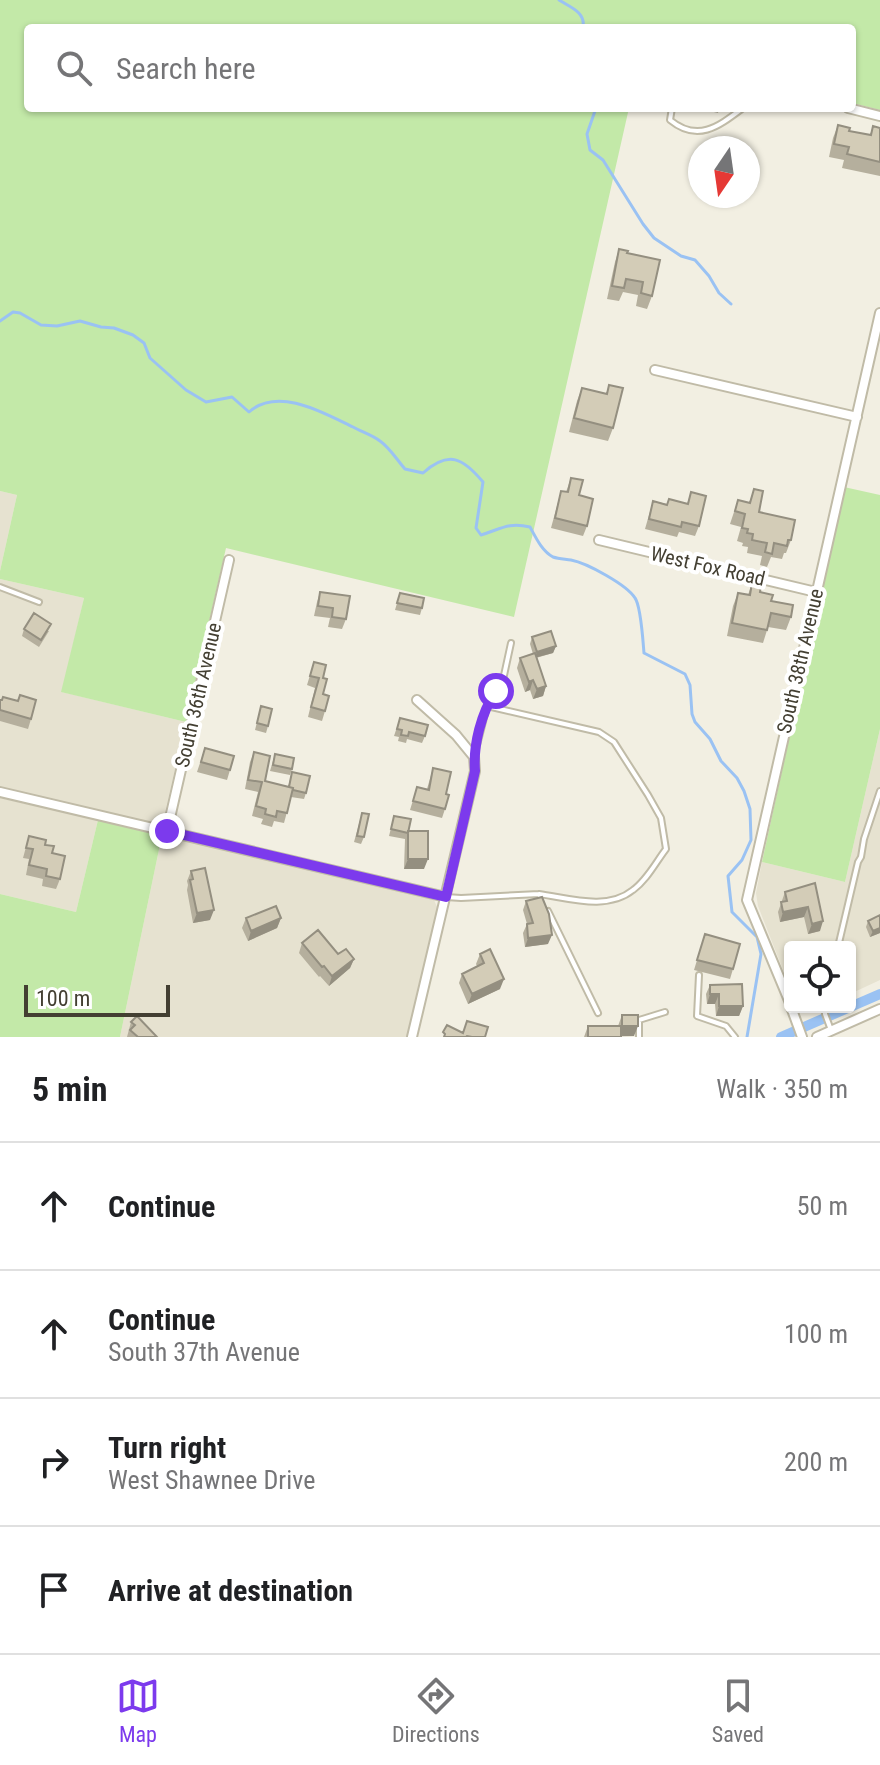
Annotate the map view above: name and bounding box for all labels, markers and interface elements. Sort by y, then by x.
search box [24,24,856,112]
icon: search [52,46,96,90]
text: Search here [116,51,256,86]
north arrow [688,136,760,208]
street label: West Fox Road [648,541,768,591]
street label: South 38th Avenue [772,586,828,736]
street label: South 36th Avenue [170,620,226,770]
route start [478,673,514,709]
route end [149,813,185,849]
map controls [784,941,856,1013]
button: locate [784,941,856,1013]
scale bar [24,981,170,1017]
text: 100 m [36,986,90,1011]
text: 5 min [32,1069,108,1109]
text: Walk · 350 m [716,1074,848,1104]
icon: ahead [32,1184,76,1228]
text: Continue [108,1189,215,1224]
text: 50 m [797,1191,848,1221]
text: Continue [108,1302,215,1337]
icon: ahead [32,1312,76,1356]
text: 100 m [784,1319,848,1349]
text: South 37th Avenue [108,1337,300,1367]
text: Turn right [108,1430,226,1465]
icon: right [32,1440,76,1484]
text: 200 m [784,1447,848,1477]
text: West Shawnee Drive [108,1465,315,1495]
icon: arrive [32,1568,76,1612]
text: Arrive at destination [108,1573,353,1608]
tab: Map [116,1674,160,1747]
tab: Directions [392,1674,480,1747]
tab: Saved [712,1674,764,1747]

